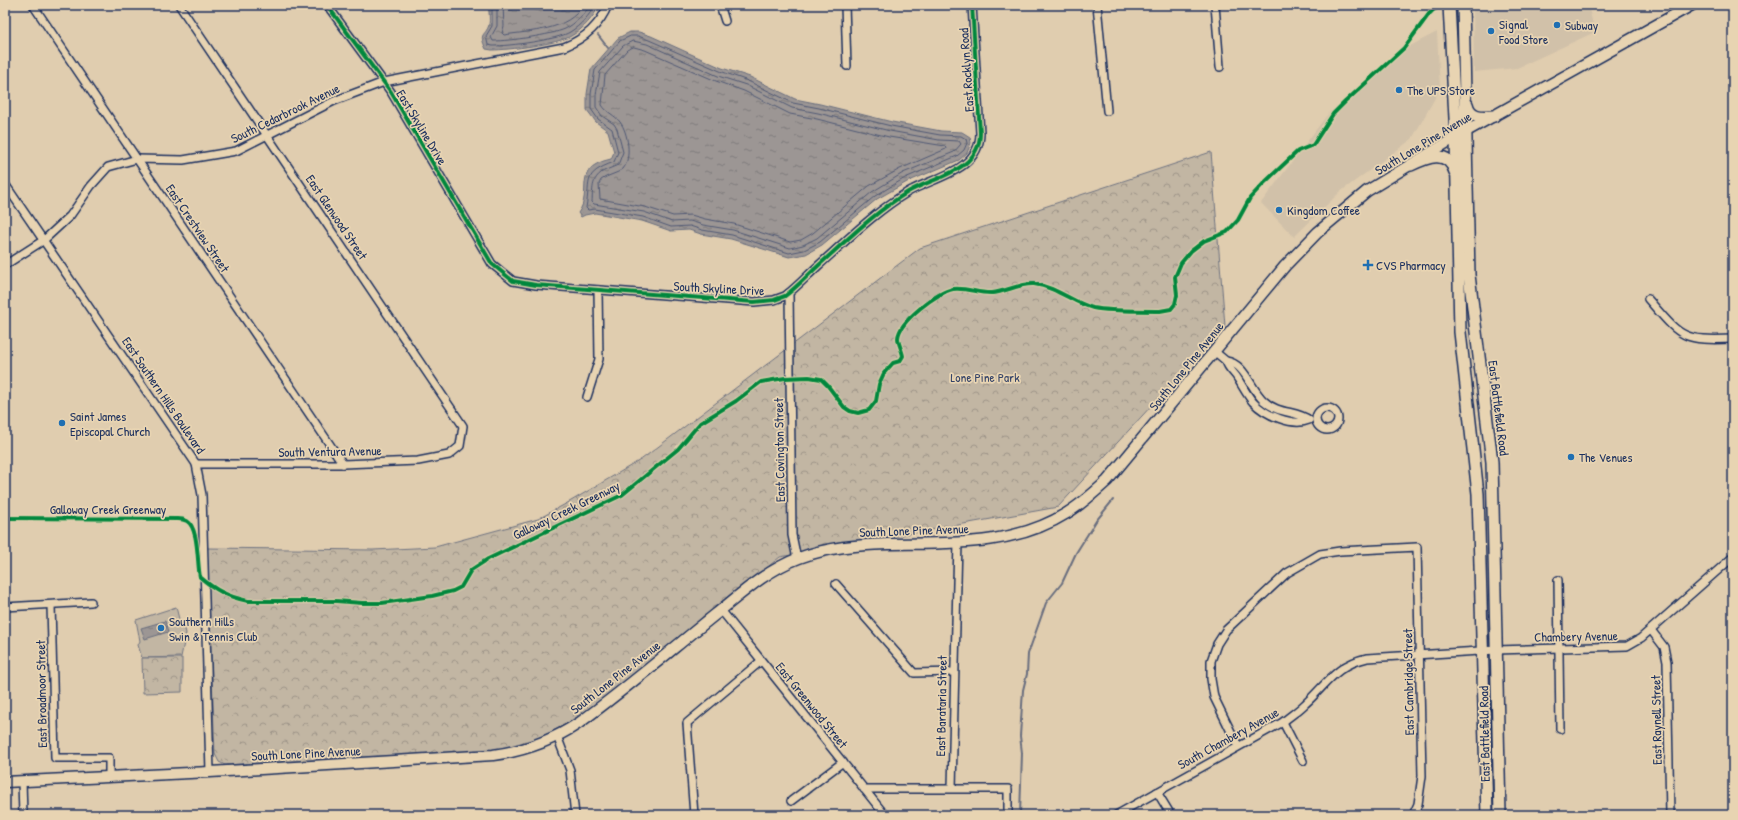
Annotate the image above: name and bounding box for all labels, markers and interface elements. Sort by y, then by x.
place label: Signal Food Store [1498,15,1548,48]
place label: Subway [1565,16,1599,34]
marker: Subway [1552,20,1562,30]
marker: Signal Food Store [1486,26,1496,36]
street label: East Rocklyn Road [954,27,978,113]
street label: South Cedarbrook Avenue [228,79,342,147]
place label: The UPS Store [1407,81,1475,99]
marker: The UPS Store [1394,85,1404,95]
street label: East Skyline Drive [392,86,452,168]
street label: South Lone Pine Avenue [1371,107,1475,179]
street label: East Glenwood Street [302,171,372,263]
street label: East Crestview Street [162,180,234,276]
place label: Kingdom Coffee [1287,201,1360,219]
marker: Kingdom Coffee [1274,205,1284,215]
place label: CVS Pharmacy [1376,256,1446,274]
marker: CVS Pharmacy [1363,260,1373,270]
street label: South Skyline Drive [673,277,765,299]
street label: South Lone Pine Avenue [1145,318,1227,414]
street label: East Southern Hills Boulevard [118,333,210,457]
street label: East Battlefield Road [1484,359,1514,457]
park label: Lone Pine Park [950,368,1020,386]
street label: East Covington Street [769,397,789,502]
place label: Saint James Episcopal Church [70,407,150,440]
marker: Saint James Episcopal Church [57,418,67,428]
street label: South Ventura Avenue [278,441,382,461]
place label: The Venues [1579,448,1632,466]
marker: The Venues [1566,452,1576,462]
street label: Galloway Creek Greenway [510,476,623,544]
street label: Galloway Creek Greenway [50,500,167,518]
street label: South Lone Pine Avenue [859,519,969,541]
place label: Southern Hills Swin & Tennis Club [169,612,258,645]
marker: Southern Hills Swin & Tennis Club [156,623,166,633]
street label: Chambery Avenue [1534,626,1618,646]
street label: East Cambridge Street [1398,628,1418,736]
street label: South Lone Pine Avenue [566,636,664,718]
street label: East Broadmoor Street [31,639,51,748]
street label: East Barataria Street [931,655,951,757]
street label: East Greenwood Street [772,658,853,752]
street label: East Raynell Street [1646,674,1666,765]
street label: East Battlefield Road [1474,686,1494,782]
street label: South Chambery Avenue [1174,703,1282,773]
street label: South Lone Pine Avenue [251,741,361,765]

